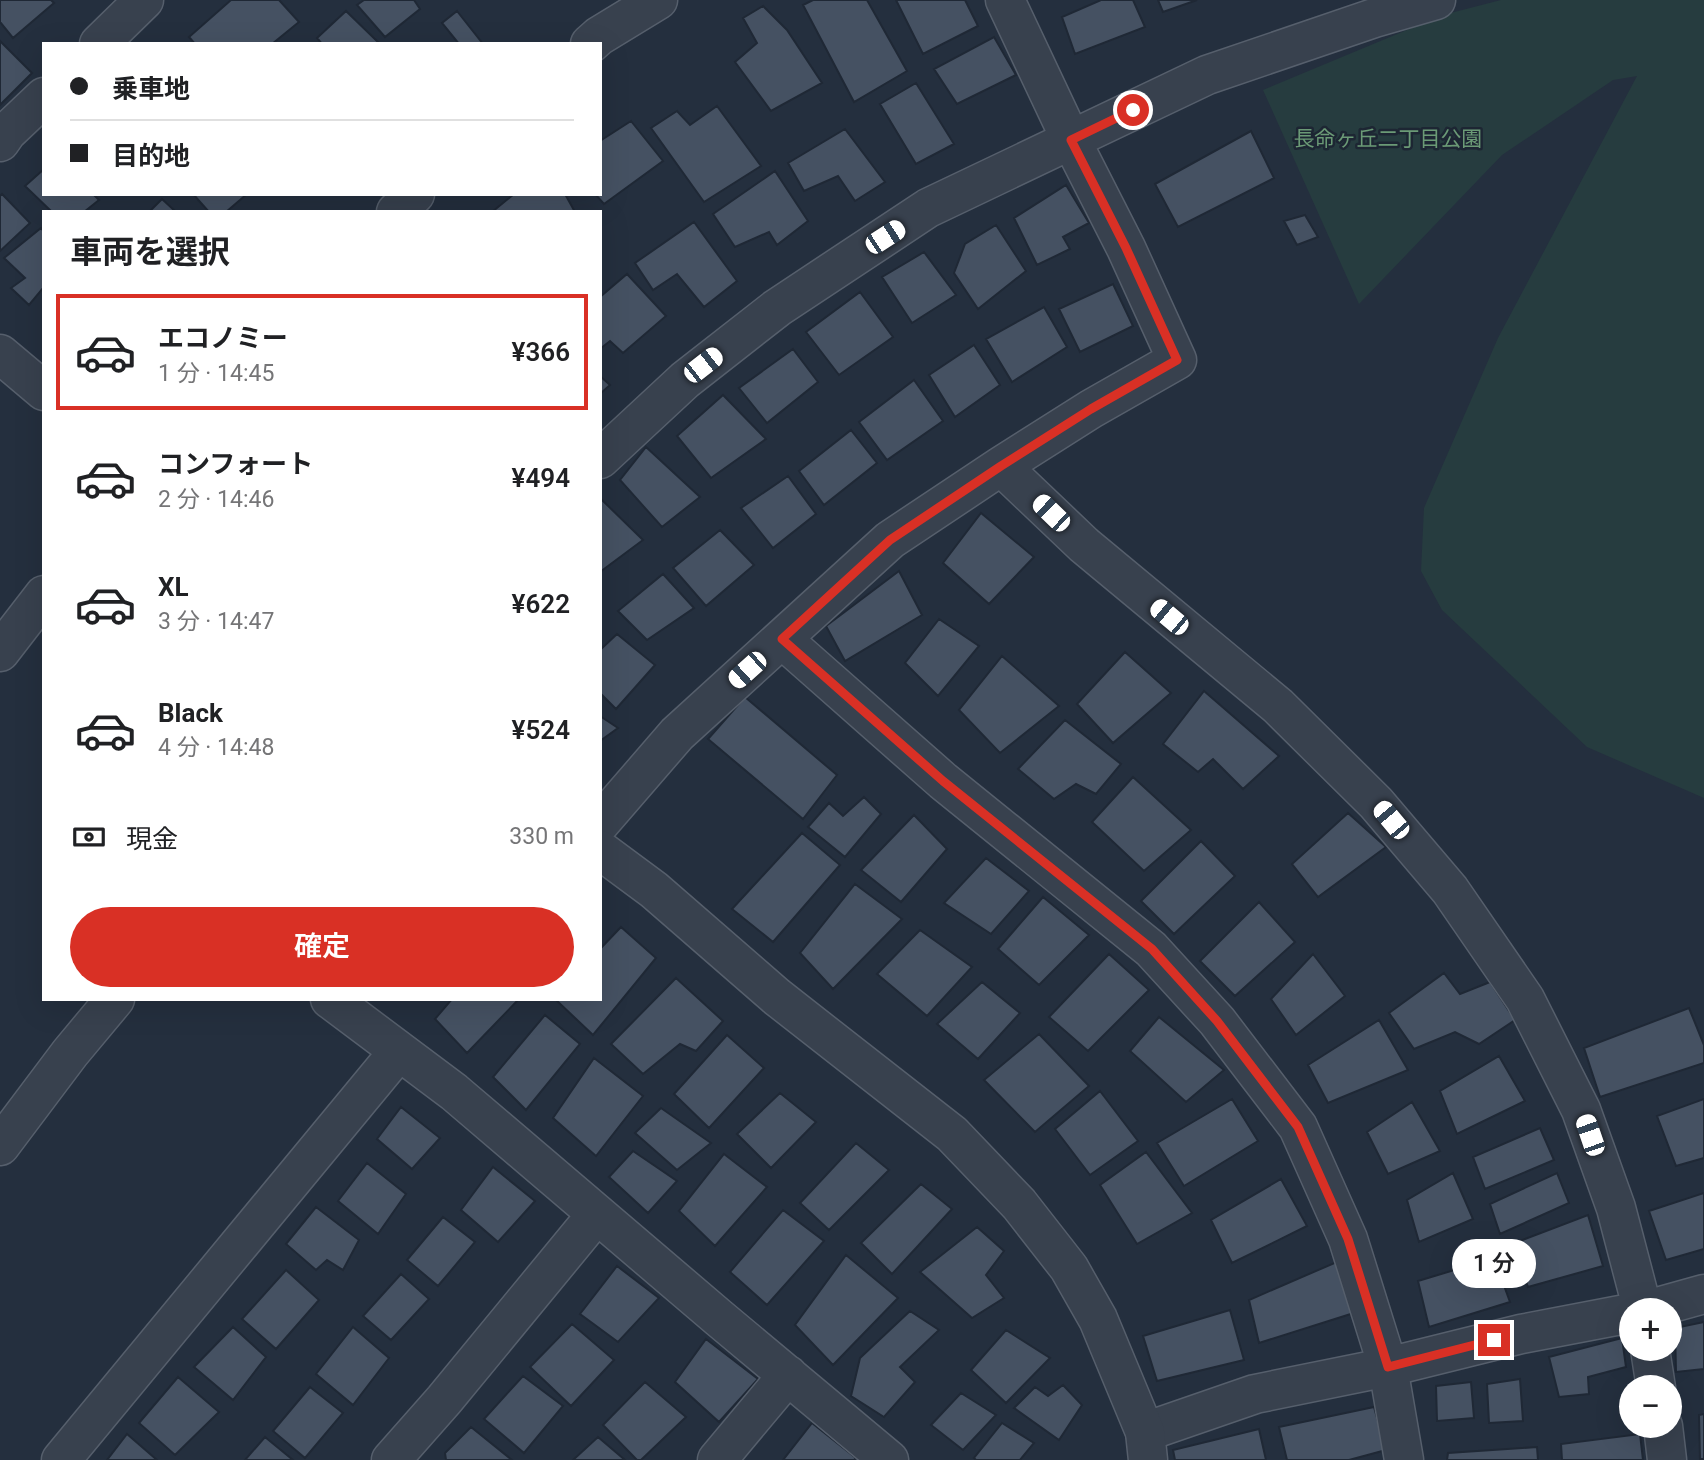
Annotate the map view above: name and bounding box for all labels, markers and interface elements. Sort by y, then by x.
text: 乗車地 [112,74,190,104]
route start [1117,94,1149,126]
park label: 長命ヶ丘二丁目公園 [1294,127,1483,151]
text: 目的地 [112,141,190,171]
car [862,217,909,257]
text: 車両を選択 [70,233,230,271]
icon: car [74,321,137,384]
text: エコノミー [158,323,288,353]
text: ¥366 [512,337,570,367]
car [680,344,727,386]
text: 1 分 · 14:45 [158,360,274,387]
icon: car [74,447,137,510]
text: コンフォート [158,449,313,479]
text: ¥494 [512,463,570,493]
text: 2 分 · 14:46 [158,486,274,513]
car [1029,491,1074,535]
text: XL [158,572,189,602]
icon: car [74,573,137,636]
text: ¥622 [512,589,570,619]
car [1147,595,1192,639]
text: 3 分 · 14:47 [158,608,274,635]
car [725,648,770,692]
text: Black [158,698,223,728]
icon: car [74,699,137,762]
text: ¥524 [512,715,570,745]
text: 4 分 · 14:48 [158,734,274,761]
car [1370,797,1413,843]
icon: cash [70,818,108,856]
text: 330 m [509,823,574,850]
text: 現金 [126,824,178,854]
button: 確定 [70,907,574,987]
car [1574,1112,1607,1158]
callout: 1 分 [1452,1238,1536,1288]
text: 1 分 [1473,1250,1515,1277]
map controls [1619,1298,1682,1438]
button: + [1619,1298,1682,1361]
route end [1478,1324,1510,1356]
button: − [1619,1375,1682,1438]

